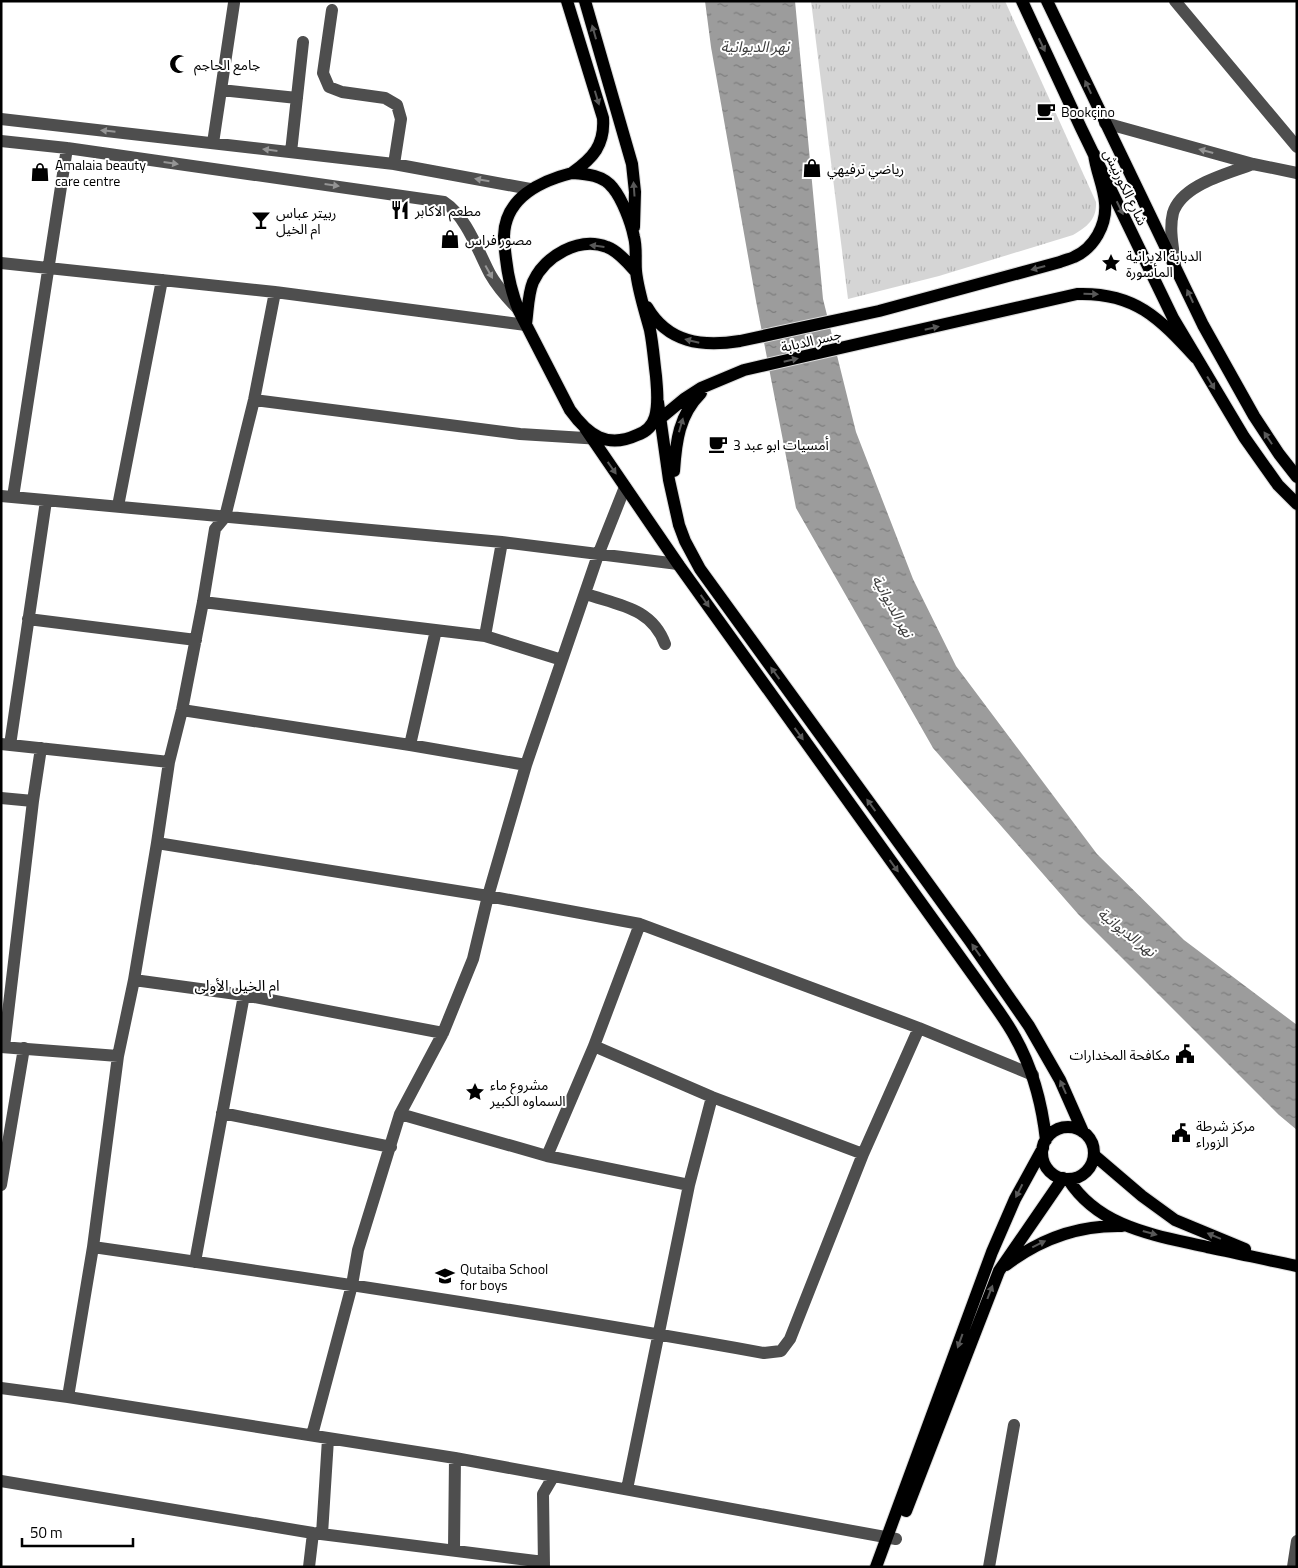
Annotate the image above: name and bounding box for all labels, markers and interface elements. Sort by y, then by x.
one-way arrow [589,24,597,39]
water label: نهر الديوانية [721,35,791,58]
one-way arrow [1038,38,1047,53]
mosque icon: جامع الحاجم [168,53,190,75]
place label: جامع الحاجم [194,54,260,76]
one-way arrow [1084,79,1092,94]
one-way arrow [594,91,602,106]
cafe icon: Bookçino [1035,100,1057,122]
place label: Bookçino [1061,101,1115,122]
one-way arrow [100,127,116,135]
street label: شارع الكورنيش [1098,145,1154,229]
one-way arrow [262,146,278,154]
one-way arrow [1198,147,1213,155]
place label: Amalaia beauty care centre [55,154,146,191]
shop icon: رياضي ترفيهي [801,157,823,179]
place label: رياضي ترفيهي [827,158,904,180]
one-way arrow [163,159,179,167]
shop icon: Amalaia beauty care centre [29,161,51,183]
one-way arrow [474,176,490,184]
one-way arrow [630,180,638,196]
one-way arrow [324,182,340,190]
restaurant icon: مطعم الاكابر [389,199,411,221]
place label: مطعم الاكابر [414,200,481,222]
one-way arrow [1116,201,1124,215]
place label: ربيتر عباس ام الخيل [276,202,336,240]
bar icon: ربيتر عباس ام الخيل [250,209,272,231]
shop icon: مصور فراس [439,228,461,250]
place label: مصور فراس [465,229,532,250]
one-way arrow [589,241,605,249]
place label: الدبابة الايرانية المأسورة [1126,245,1202,282]
place icon: الدبابة الايرانية المأسورة [1100,252,1122,274]
one-way arrow [1030,264,1045,272]
one-way arrow [485,265,494,279]
one-way arrow [1186,289,1194,303]
one-way arrow [1083,290,1099,298]
street label: جسر الدبابة [779,323,843,357]
one-way arrow [925,324,940,332]
one-way arrow [684,337,699,345]
one-way arrow [784,355,800,363]
one-way arrow [1206,376,1216,390]
one-way arrow [677,418,685,433]
one-way arrow [1263,431,1273,444]
cafe icon: أمسيات ابو عبد 3 [707,433,729,455]
place label: أمسيات ابو عبد 3 [733,434,829,455]
one-way arrow [607,461,617,475]
water label: نهر الديوانية [866,571,920,643]
one-way arrow [700,595,710,608]
one-way arrow [770,666,780,680]
one-way arrow [794,727,804,741]
one-way arrow [866,798,876,811]
one-way arrow [889,859,899,873]
water label: نهر الديوانية [1093,902,1162,963]
one-way arrow [971,943,981,957]
district label: ام الخيل الأولى [195,974,279,997]
public building icon: مكافحة المخدارات [1174,1043,1196,1065]
place label: مكافحة المخدارات [1070,1044,1170,1065]
place label: مشروع ماء السماوه الكبير [489,1074,566,1111]
one-way arrow [1058,1080,1066,1094]
place icon: مشروع ماء السماوه الكبير [464,1081,486,1103]
place label: مركز شرطة الزوراء [1196,1115,1255,1152]
public building icon: مركز شرطة الزوراء [1170,1122,1192,1144]
one-way arrow [1015,1183,1023,1198]
one-way arrow [1142,1229,1157,1237]
one-way arrow [1206,1232,1221,1240]
one-way arrow [1032,1240,1046,1248]
place label: Qutaiba School for boys [460,1258,548,1295]
school or university icon: Qutaiba School for boys [434,1265,456,1287]
one-way arrow [986,1284,994,1299]
one-way arrow [955,1334,963,1349]
scale bar [22,1516,134,1548]
text: 50 m [30,1521,63,1544]

